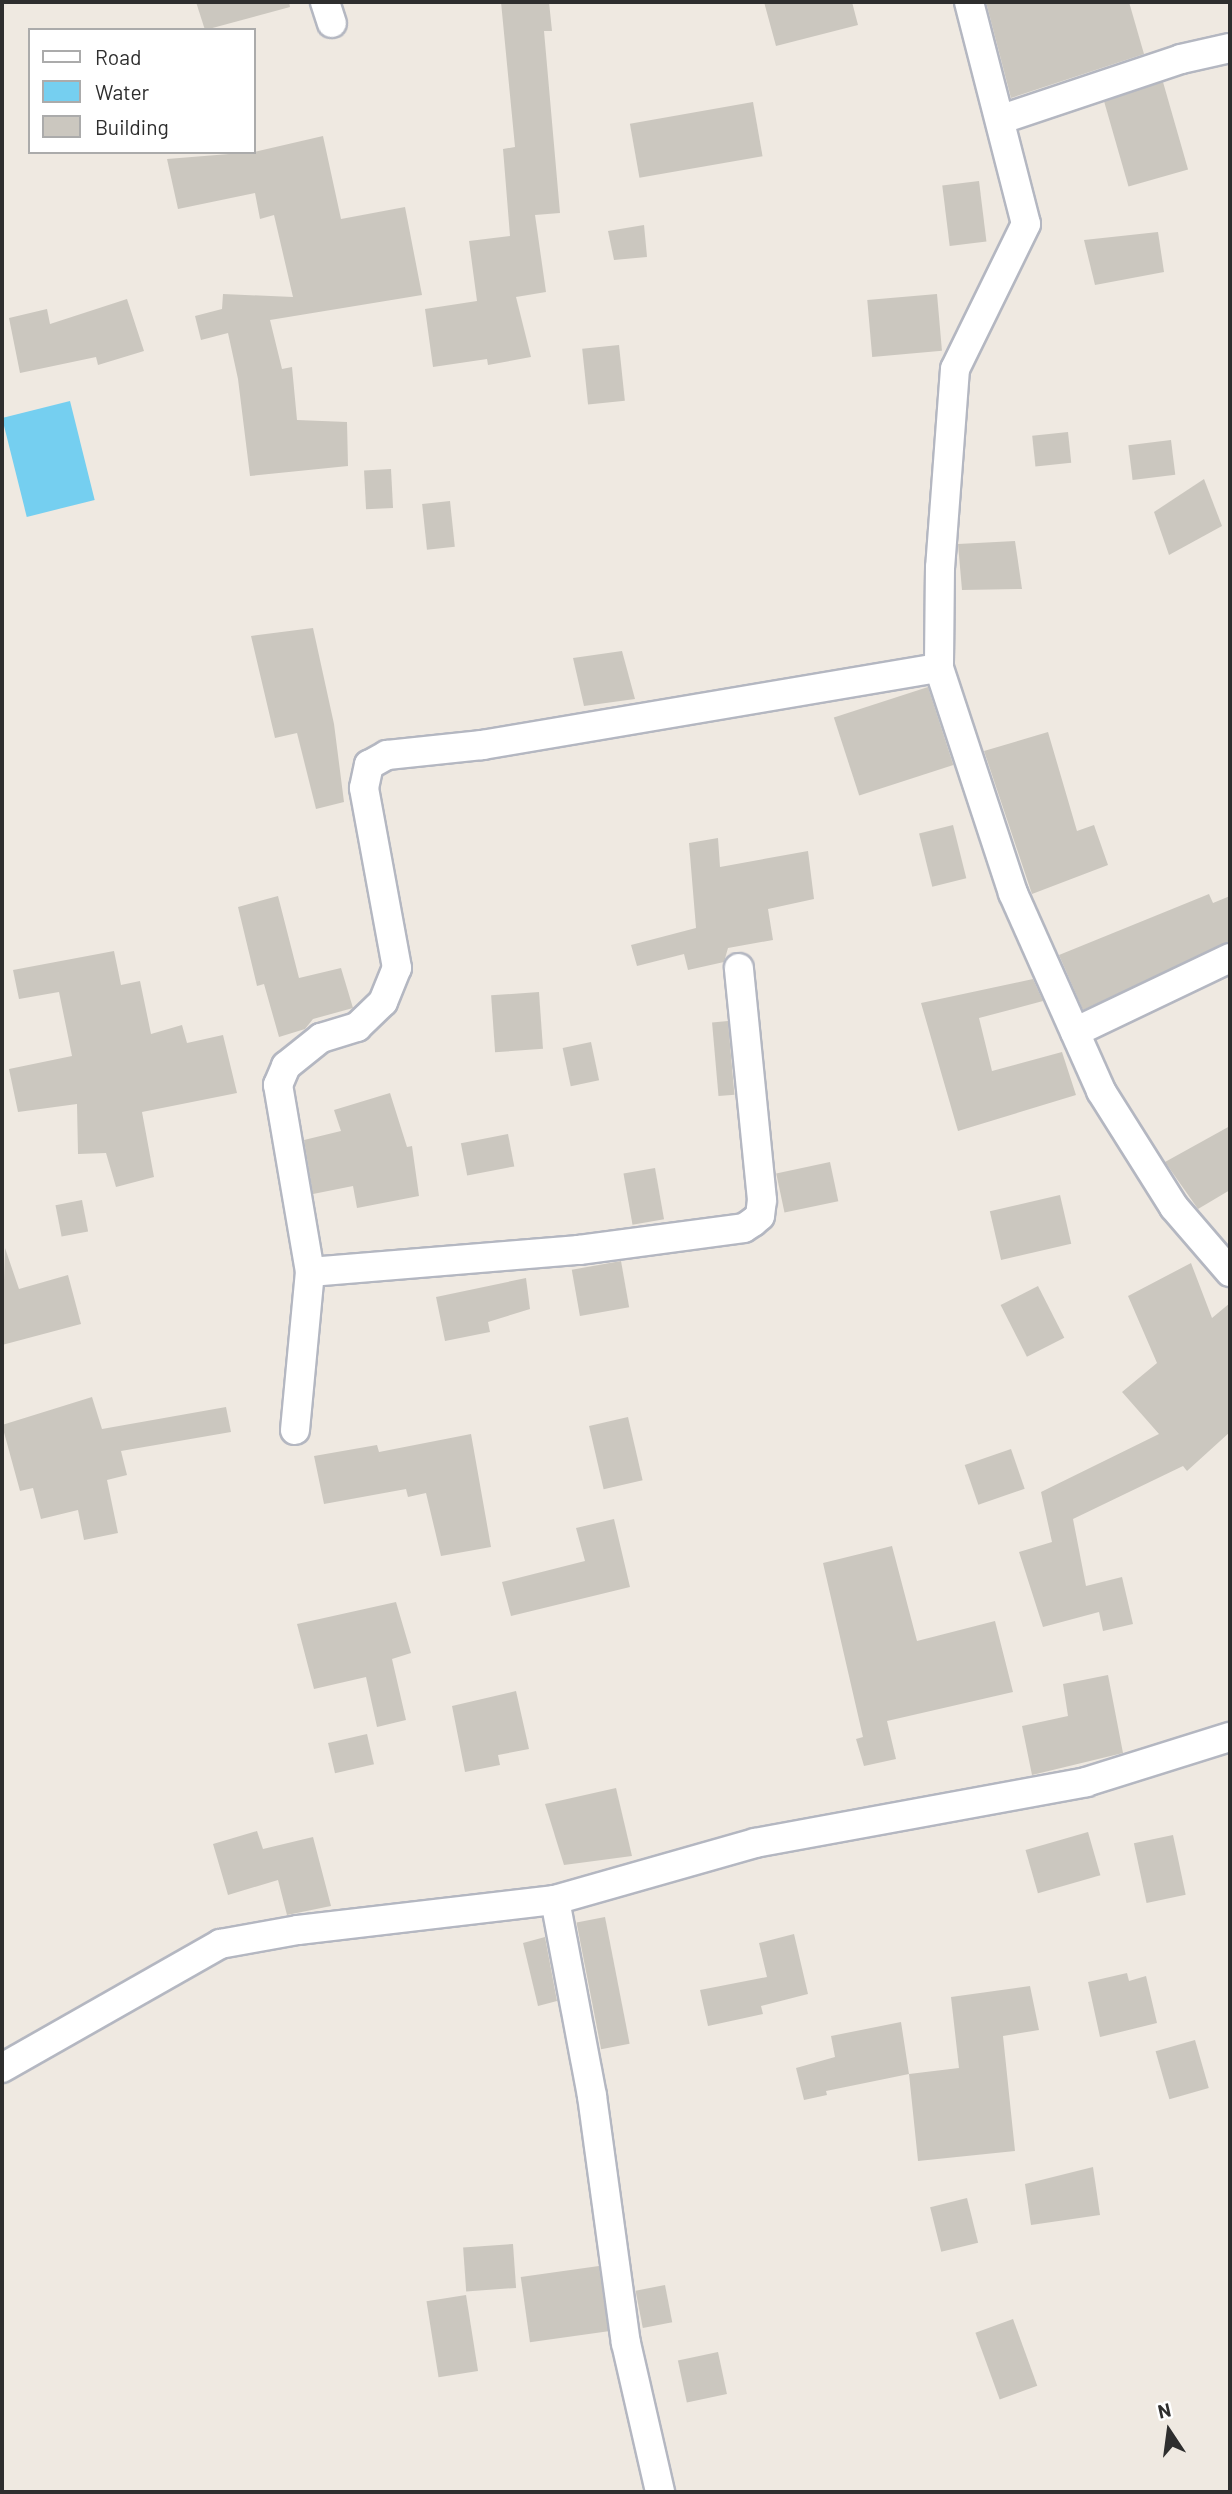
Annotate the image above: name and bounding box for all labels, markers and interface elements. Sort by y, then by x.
legend [28,28,256,154]
text: Road [95,44,141,69]
text: Water [95,79,149,104]
text: Building [95,114,169,139]
north arrow [1134,2396,1204,2466]
text: N [1155,2397,1173,2423]

